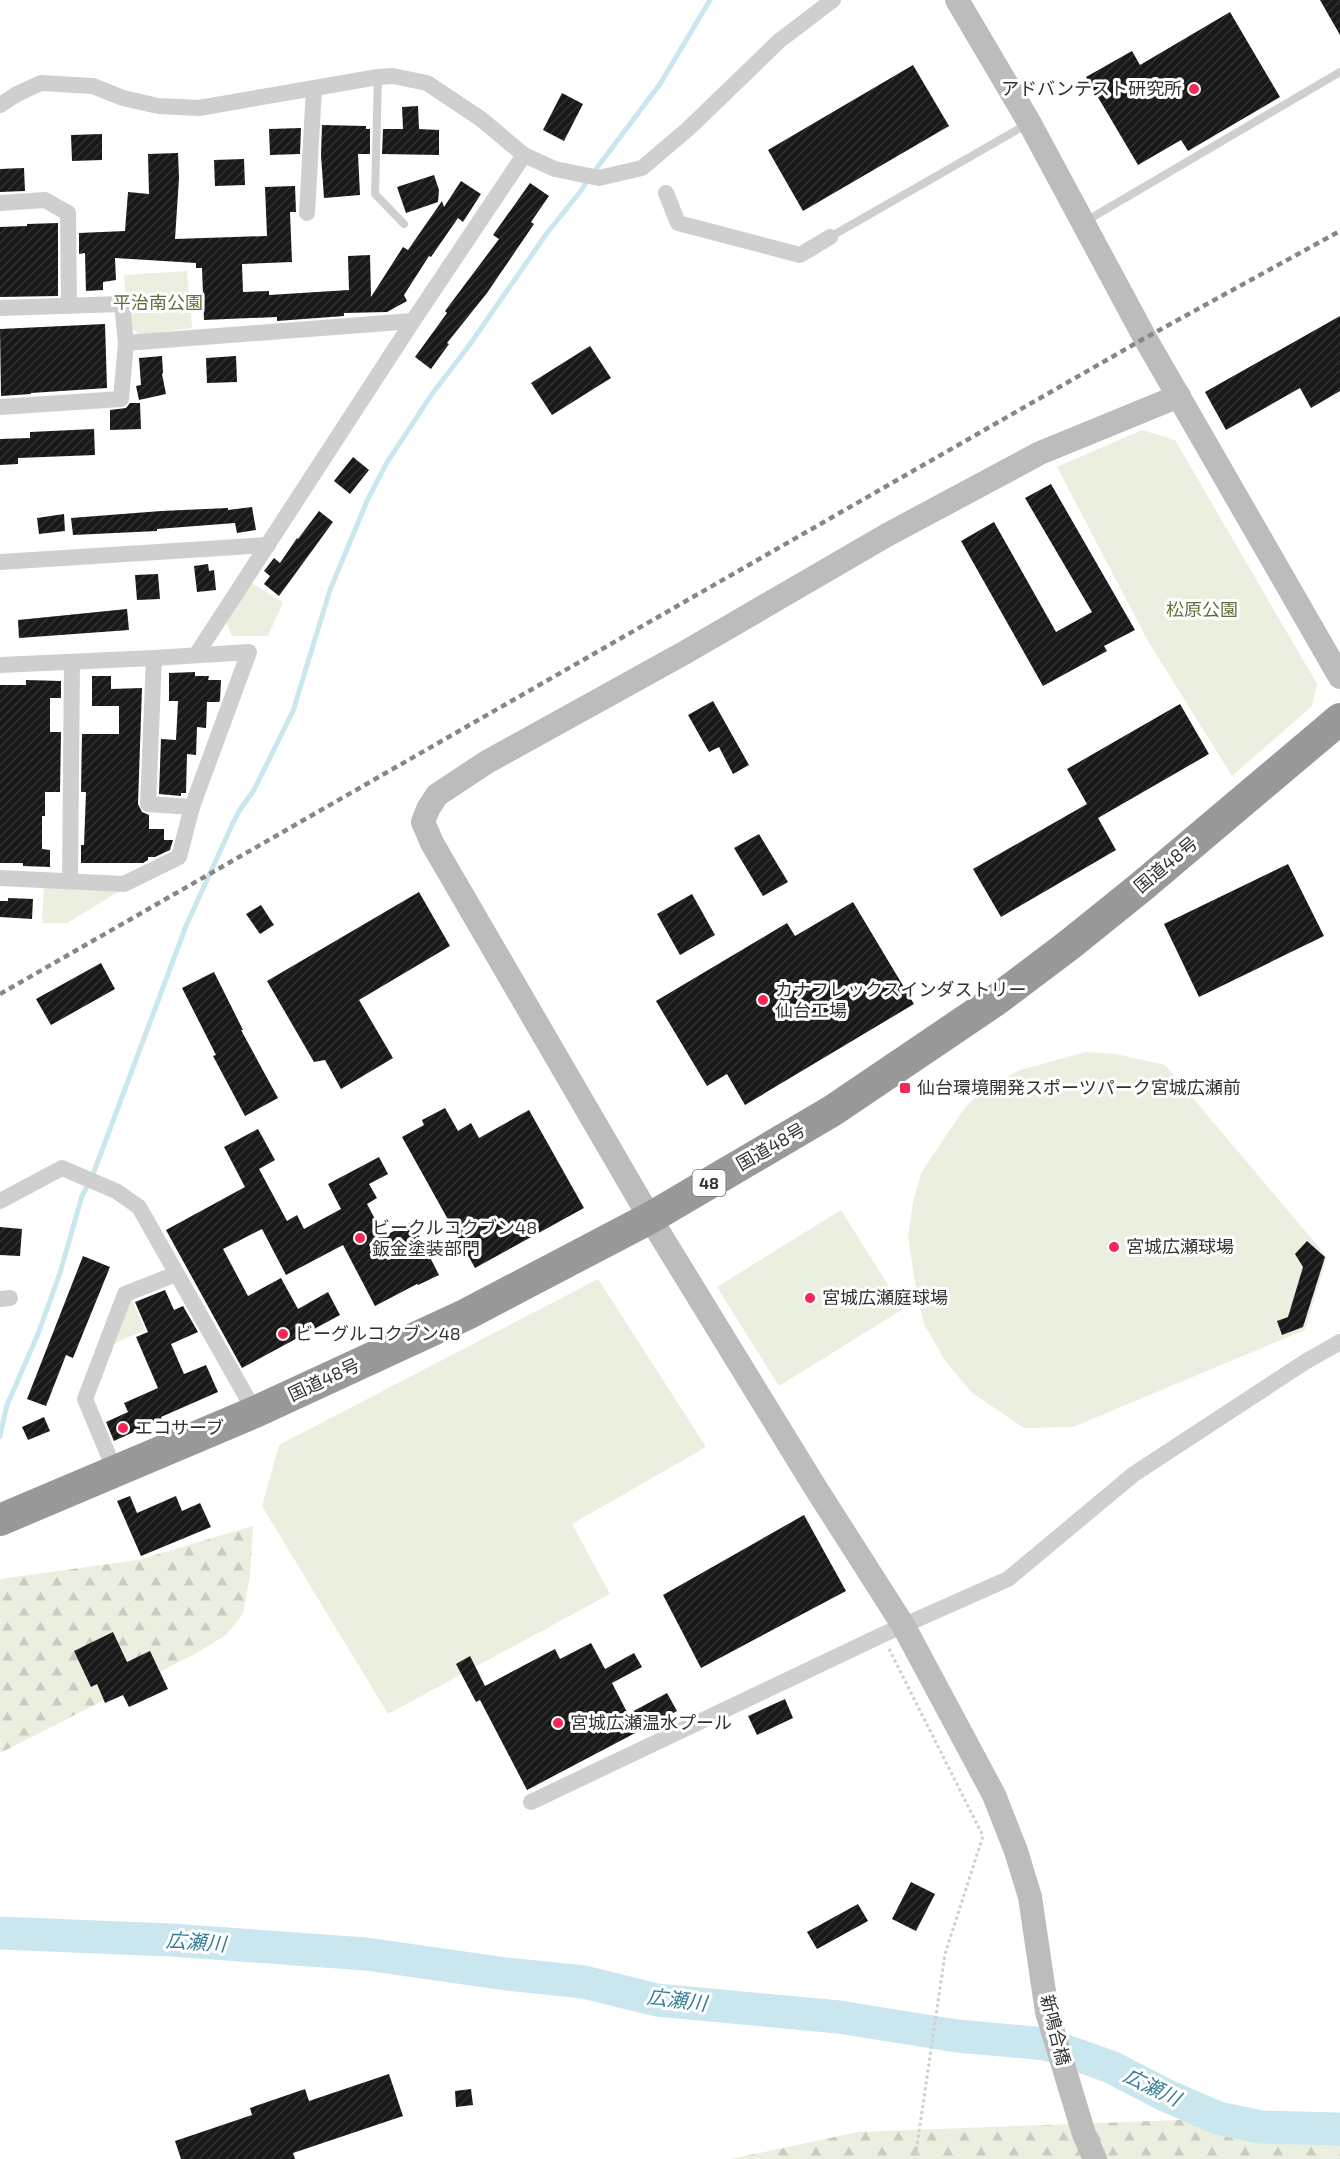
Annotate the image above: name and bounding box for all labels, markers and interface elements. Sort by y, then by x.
place label: アドバンテスト研究所 [1001,77,1182,99]
marker: アドバンテスト研究所 [1187,82,1201,96]
park label: 平治南公園 [113,291,203,313]
park label: 松原公園 [1166,598,1238,620]
street label: 国道48号 [1129,831,1202,897]
place label: カナフレックスインダストリー 仙台工場 [775,978,1026,1021]
marker: カナフレックスインダストリー 仙台工場 [756,993,770,1007]
place label: 仙台環境開発スポーツパーク宮城広瀬前 [917,1076,1241,1098]
marker: 仙台環境開発スポーツパーク宮城広瀬前 [898,1081,912,1095]
street label: 国道48号 [732,1118,809,1175]
road number: 48 [692,1170,726,1196]
place label: ビークルコクブン48 鈑金塗装部門 [372,1216,537,1259]
marker: ビークルコクブン48 鈑金塗装部門 [353,1231,367,1245]
place label: 宮城広瀬球場 [1126,1235,1234,1257]
marker: 宮城広瀬球場 [1107,1240,1121,1254]
place label: 宮城広瀬庭球場 [822,1286,948,1308]
marker: 宮城広瀬庭球場 [803,1291,817,1305]
place label: ビーグルコクブン48 [295,1322,461,1344]
marker: ビーグルコクブン48 [276,1327,290,1341]
street label: 国道48号 [284,1353,363,1405]
place label: エコサーブ [135,1416,224,1438]
marker: エコサーブ [116,1421,130,1435]
place label: 宮城広瀬温水プール [570,1711,732,1733]
marker: 宮城広瀬温水プール [551,1716,565,1730]
water label: 広瀬川 [165,1927,229,1955]
water label: 広瀬川 [646,1983,710,2015]
street label: 新鳴合橋 [1037,1992,1075,2067]
water label: 広瀬川 [1120,2062,1186,2111]

